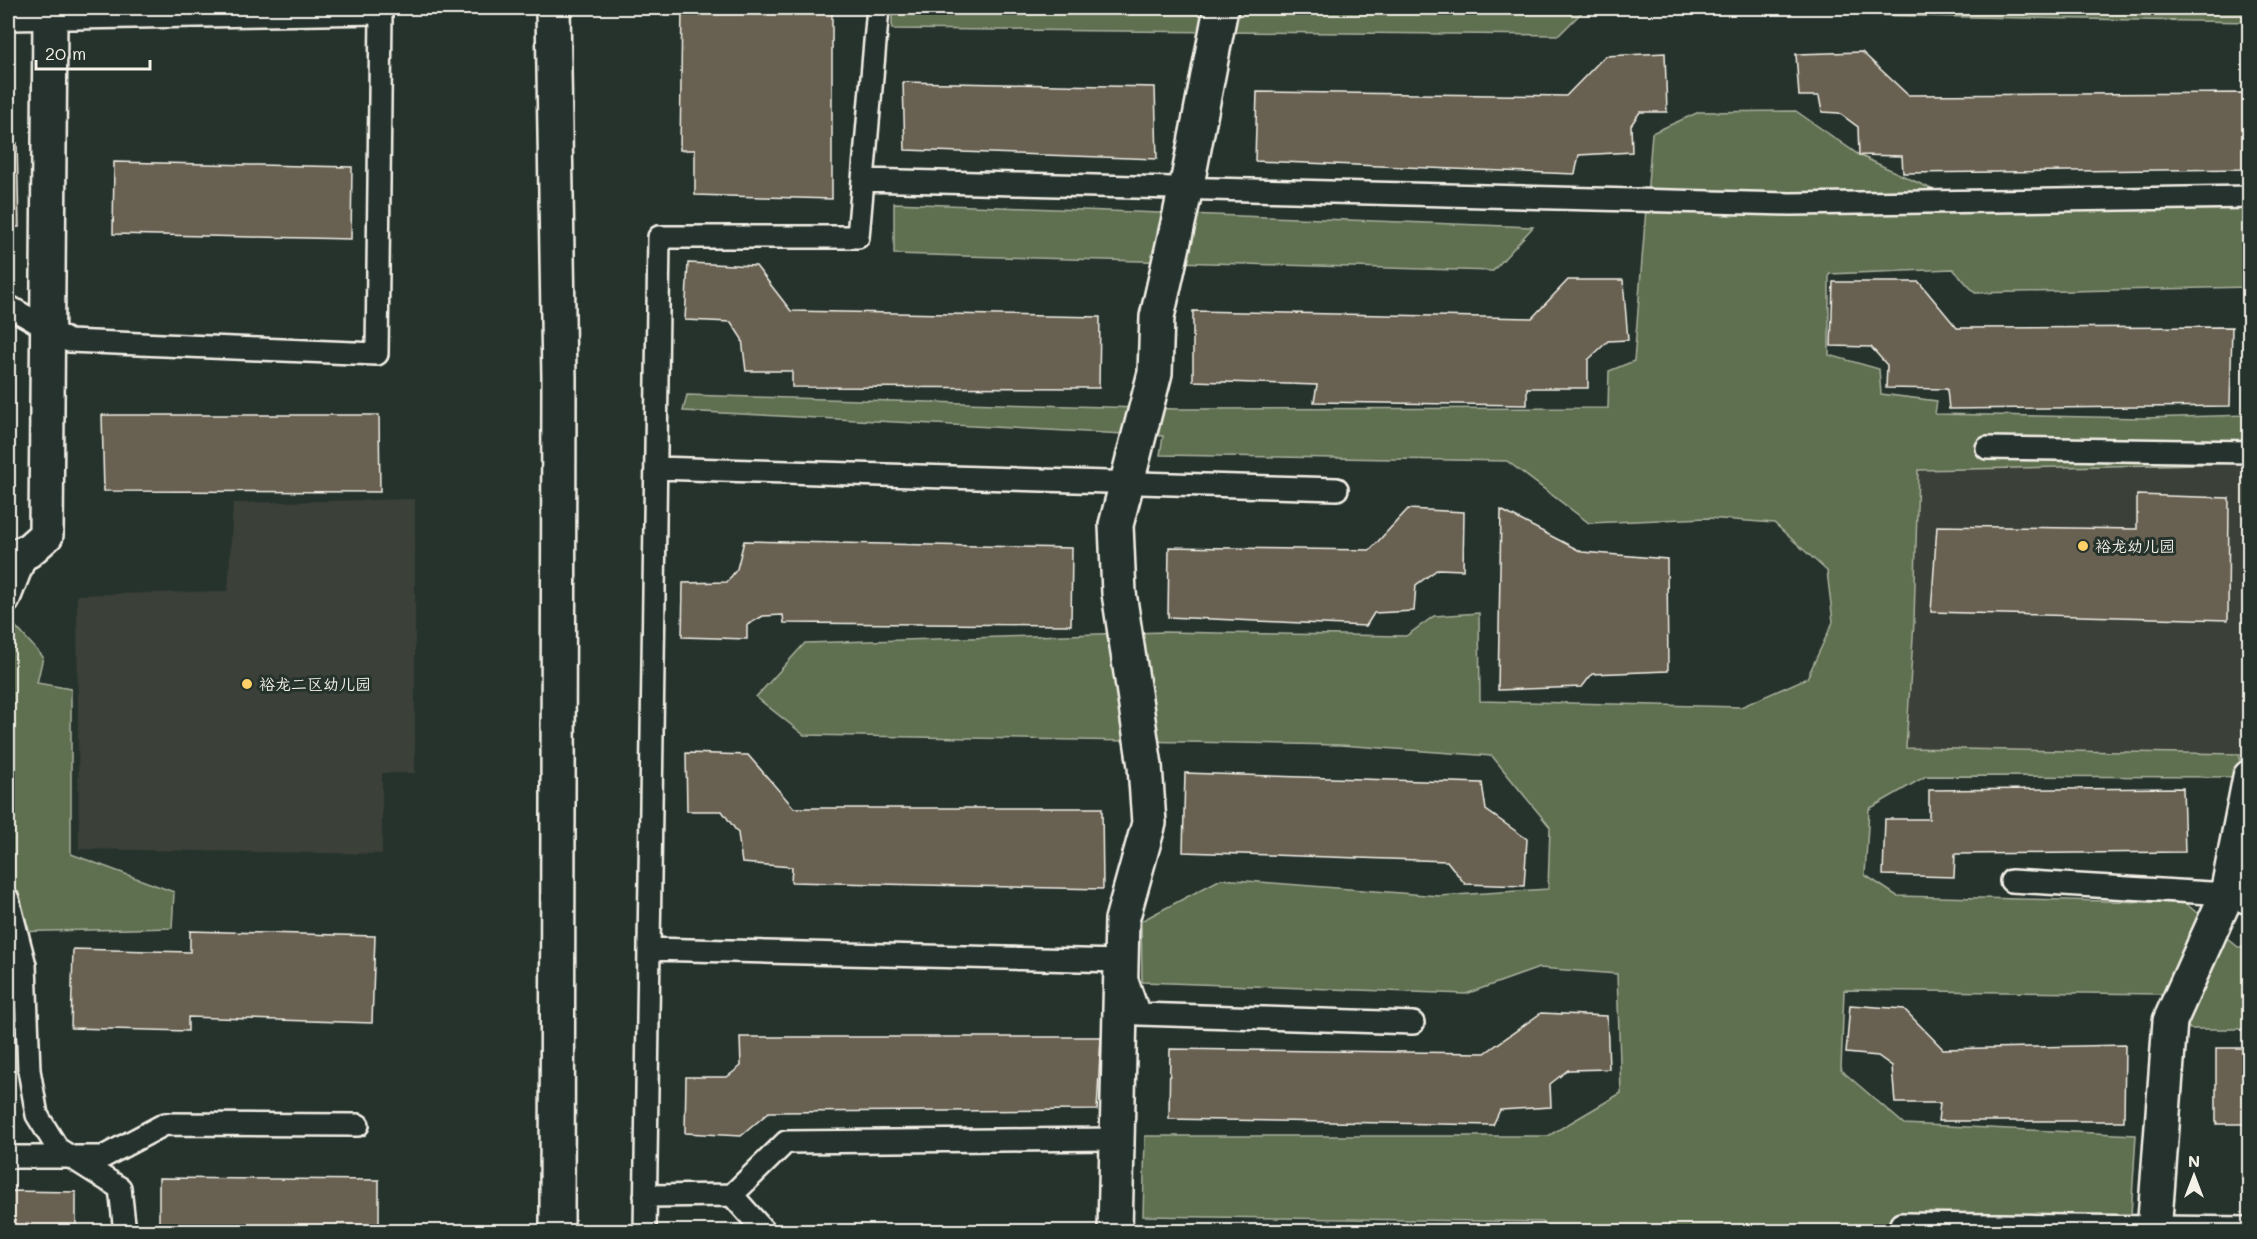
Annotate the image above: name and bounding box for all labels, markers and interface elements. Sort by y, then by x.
scale bar [36,33,150,71]
text: 20 m [45,41,86,65]
place label: 裕龙幼儿园 [2095,535,2175,556]
marker: 裕龙幼儿园 [2076,539,2090,553]
place label: 裕龙二区幼儿园 [259,673,371,694]
marker: 裕龙二区幼儿园 [240,677,254,691]
north arrow [2164,1146,2224,1206]
text: N [2188,1150,2200,1171]

